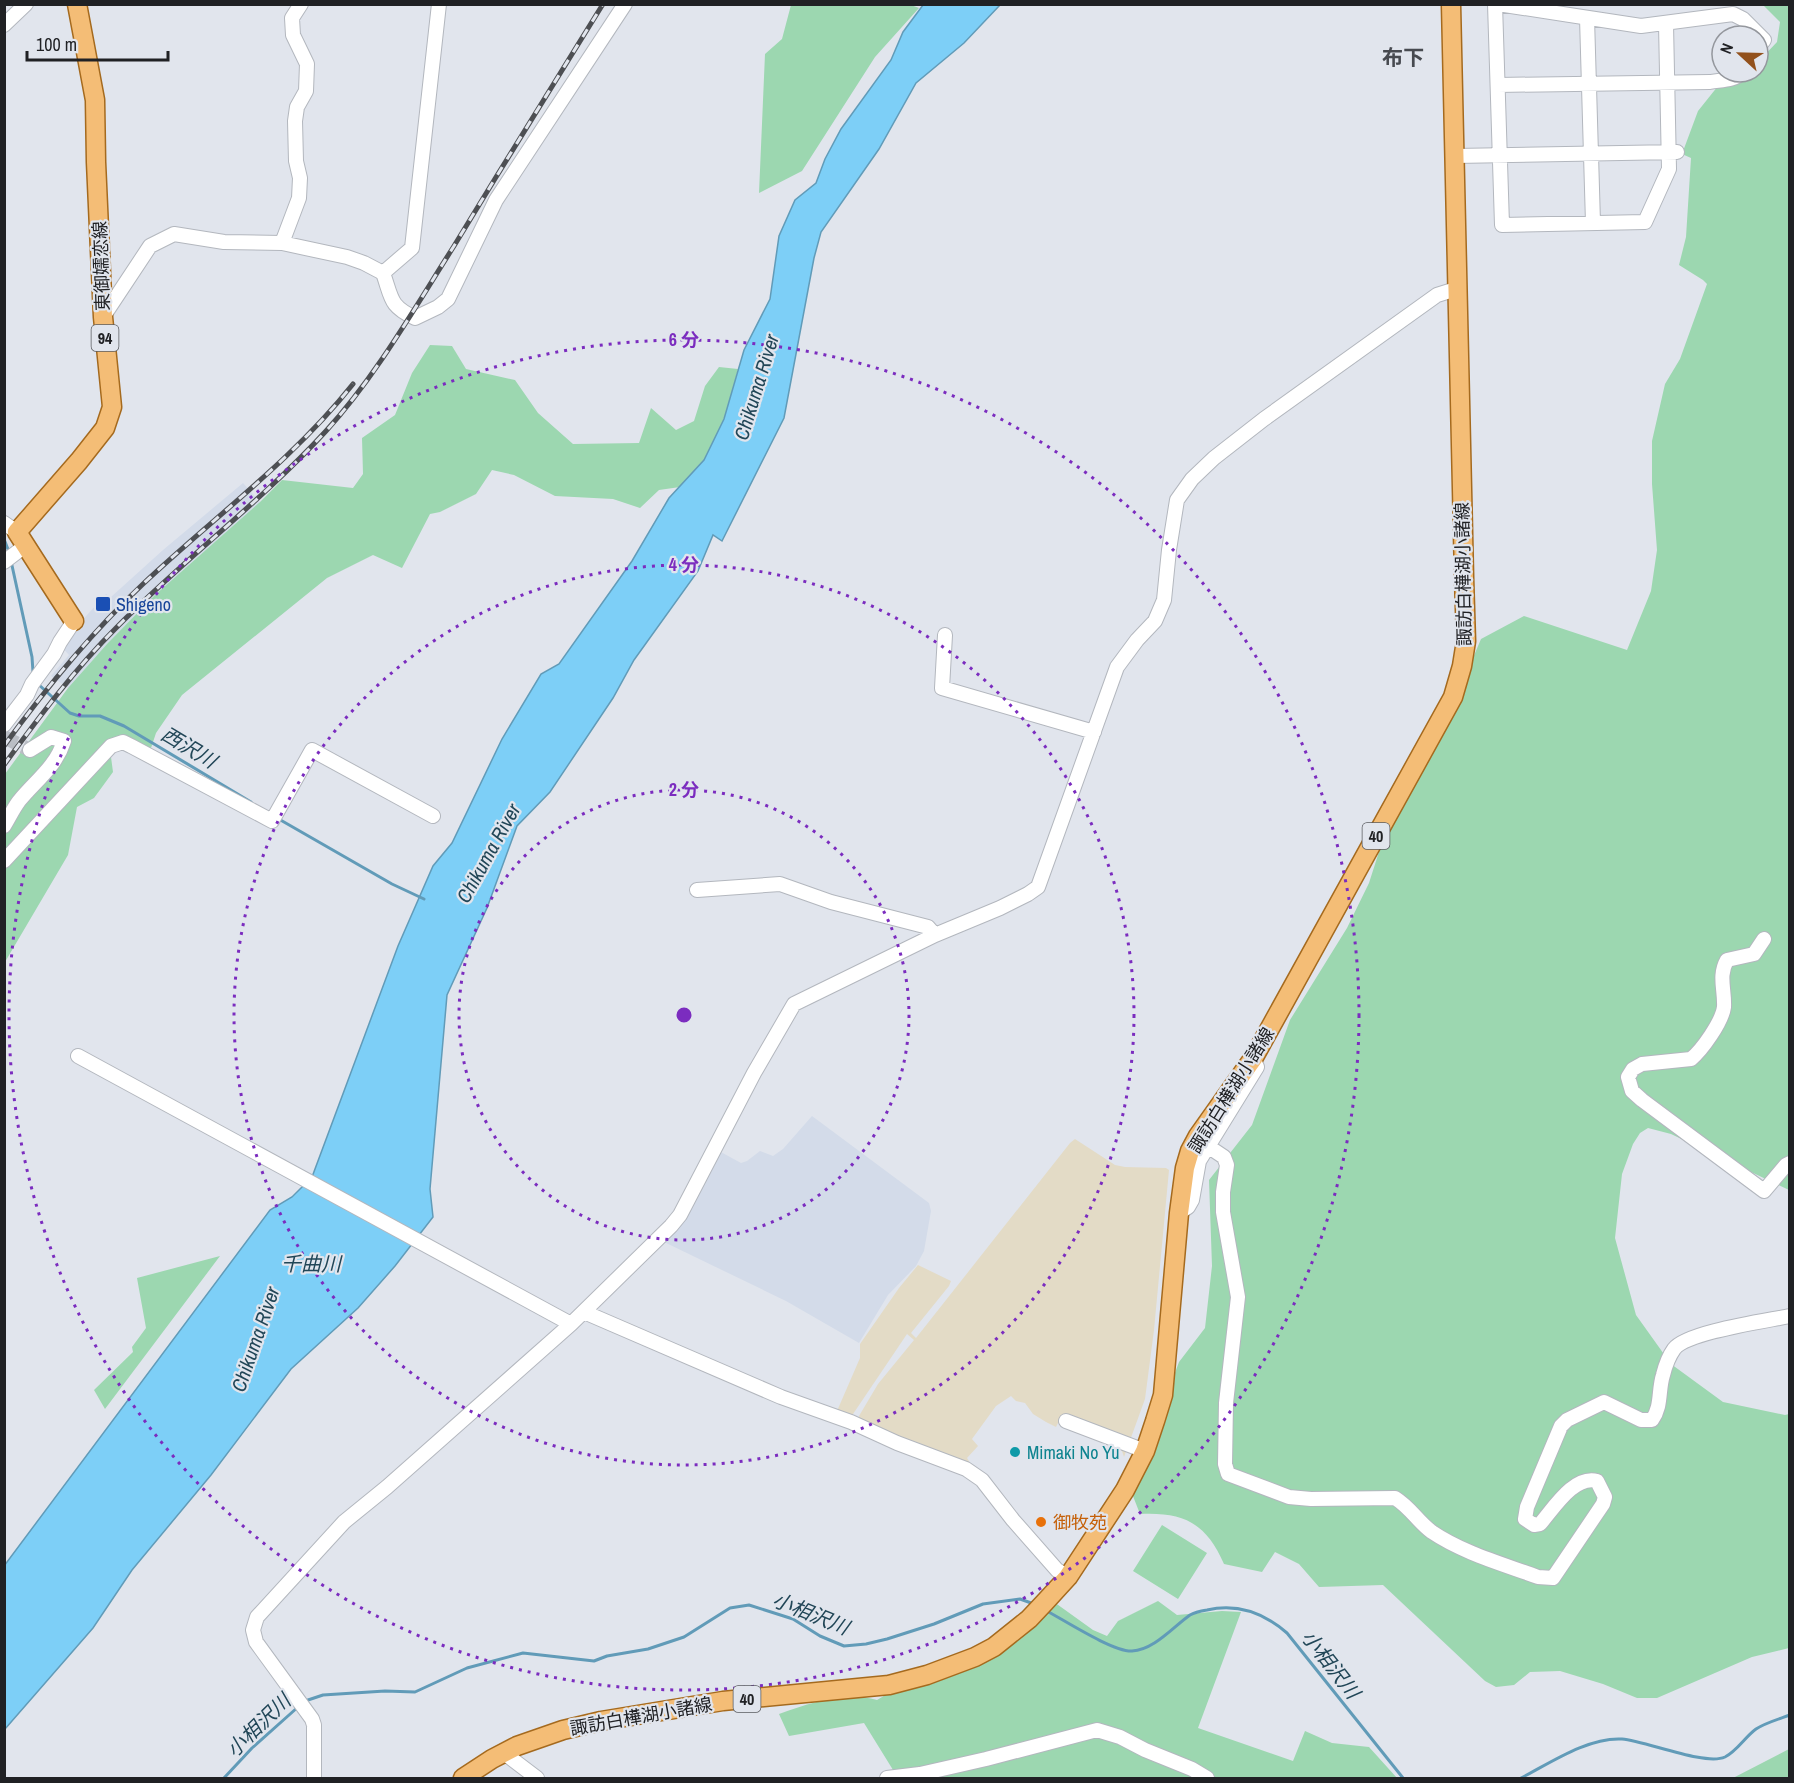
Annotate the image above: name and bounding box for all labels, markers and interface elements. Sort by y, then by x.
scale bar [27,24,168,62]
north arrow [1710,24,1770,84]
text: 100 m [36,32,77,57]
text: N [1714,40,1738,57]
district label: 布下 [1382,43,1424,72]
street label: 東御嬬恋線 [87,221,115,311]
road number: 94 [92,325,118,351]
text: 6 分 [669,327,699,352]
water label: Chikuma River [727,330,785,443]
street label: 諏訪白樺湖小諸線 [1449,502,1477,646]
text: 4 分 [669,552,699,577]
place label: Shigeno [116,592,171,617]
marker: Shigeno [94,595,112,613]
water label: 西沢川 [156,720,223,775]
text: 2 分 [669,777,699,802]
water label: Chikuma River [450,798,527,907]
road number: 40 [1362,823,1390,849]
centre of rings [674,1005,694,1025]
street label: 諏訪白樺湖小諸線 [1182,1022,1280,1158]
water label: 千曲川 [281,1250,343,1277]
water label: Chikuma River [224,1282,286,1395]
place label: Mimaki No Yu [1027,1440,1119,1465]
marker: Mimaki No Yu [1008,1445,1022,1459]
place label: 御牧苑 [1053,1510,1107,1535]
marker: 御牧苑 [1034,1515,1048,1529]
water label: 小相沢川 [769,1585,855,1641]
water label: 小相沢川 [1296,1624,1367,1705]
water label: 小相沢川 [220,1686,298,1762]
road number: 40 [734,1686,760,1712]
street label: 諏訪白樺湖小諸線 [568,1691,714,1741]

